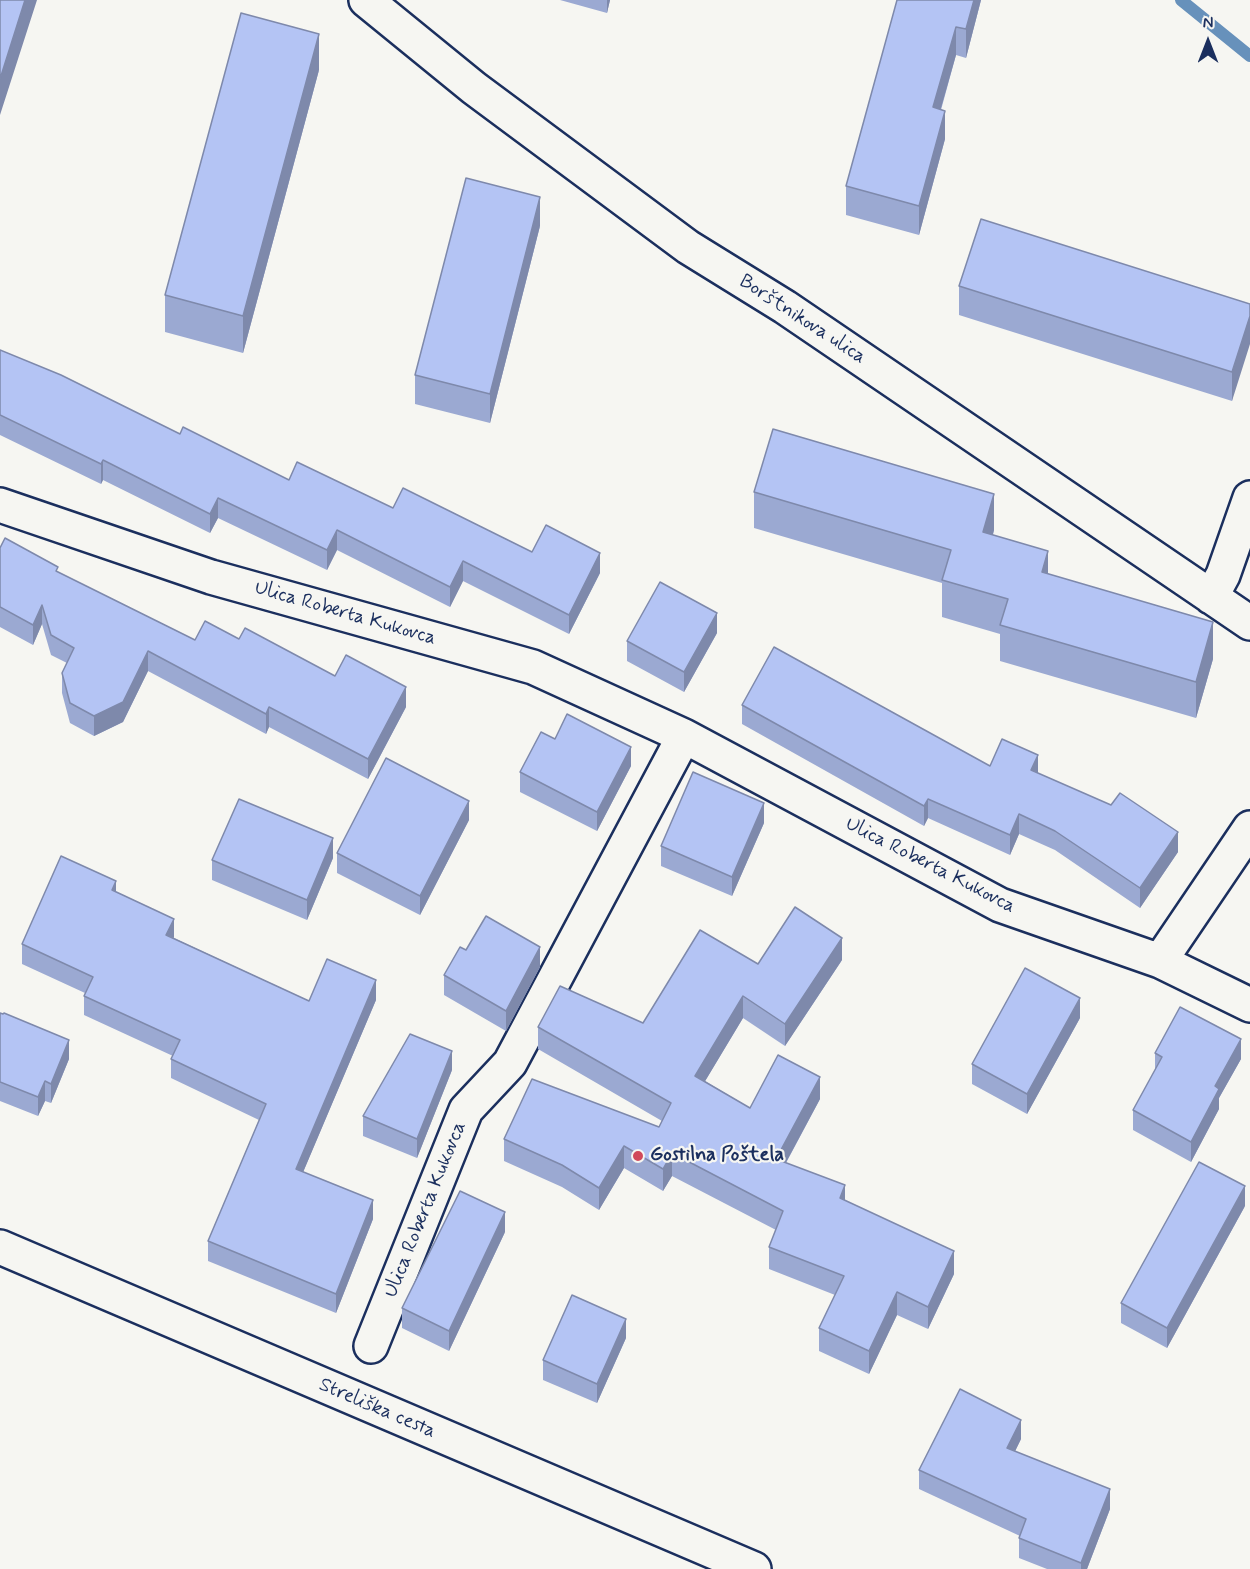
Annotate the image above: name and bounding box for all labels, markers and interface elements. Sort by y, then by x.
north arrow [1178,12,1238,72]
text: N [1203,13,1213,34]
street label: Borštnikova ulica [734,270,870,370]
street label: Ulica Roberta Kukovca [251,577,439,651]
street label: Ulica Roberta Kukovca [841,813,1019,919]
street label: Ulica Roberta Kukovca [380,1119,472,1301]
place label: Gostilna Poštela [650,1144,784,1168]
marker: Gostilna Poštela [631,1149,645,1163]
street label: Streliška cesta [315,1374,439,1444]

